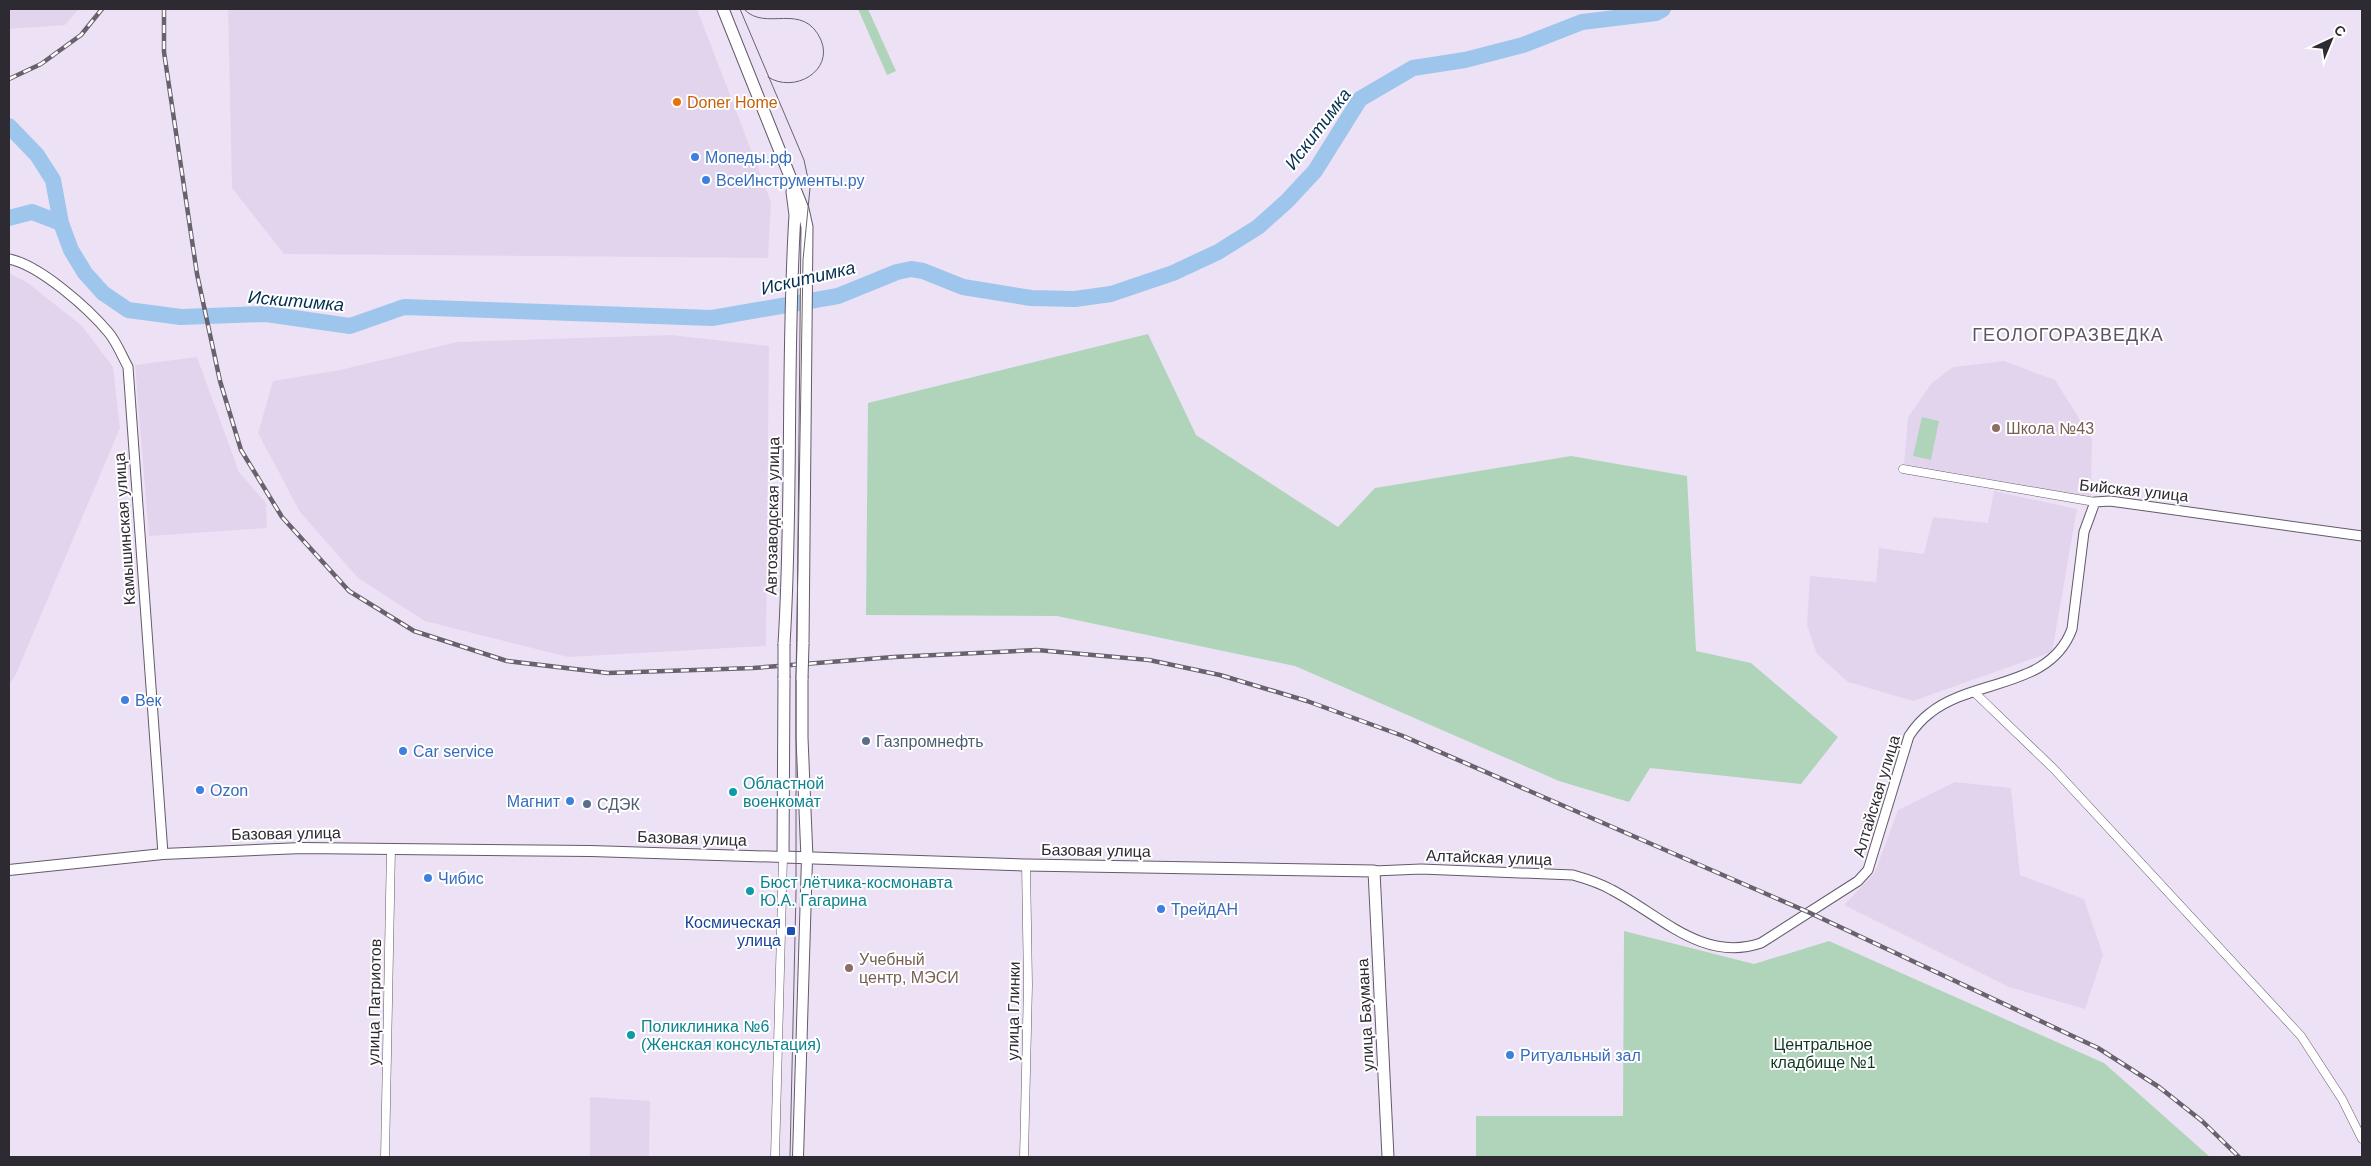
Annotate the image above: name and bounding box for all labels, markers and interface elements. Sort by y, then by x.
north arrow [2306,15,2356,65]
text: С [2331,21,2349,40]
water label: Искитимка [1281,85,1355,173]
place label: Doner Home [687,94,778,111]
marker: Doner Home [671,96,683,108]
place label: Мопеды.рф [705,149,792,166]
marker: Мопеды.рф [689,151,701,163]
place label: ВсеИнструменты.ру [716,172,865,189]
marker: ВсеИнструменты.ру [700,174,712,186]
water label: Искитимка [759,257,857,299]
water label: Искитимка [247,287,345,315]
district label: ГЕОЛОГОРАЗВЕДКА [1972,325,2164,345]
place label: Школа №43 [2006,420,2094,437]
marker: Школа №43 [1990,422,2002,434]
street label: Автозаводская улица [763,437,782,595]
street label: Камышинская улица [111,452,138,606]
street label: Бийская улица [2079,476,2189,505]
place label: Век [135,692,163,709]
marker: Век [119,694,131,706]
place label: Газпромнефть [876,733,984,750]
street label: Алтайская улица [1850,733,1903,859]
marker: Газпромнефть [860,735,872,747]
place label: Car service [413,743,494,760]
marker: Car service [397,745,409,757]
place label: Областной военкомат [743,775,824,810]
place label: Ozon [210,782,248,799]
marker: Ozon [194,784,206,796]
marker: Областной военкомат [727,786,739,798]
place label: Магнит [507,793,561,810]
marker: Магнит [564,795,576,807]
place label: СДЭК [597,796,641,813]
marker: СДЭК [581,798,593,810]
street label: Базовая улица [231,824,341,843]
street label: Базовая улица [637,828,747,849]
street label: Базовая улица [1041,841,1151,860]
street label: Алтайская улица [1426,847,1553,868]
place label: Чибис [438,870,484,887]
marker: Чибис [422,872,434,884]
place label: Бюст лётчика-космонавта Ю.А. Гагарина [760,874,953,909]
marker: Бюст лётчика-космонавта Ю.А. Гагарина [744,885,756,897]
place label: ТрейдАН [1171,901,1238,918]
marker: ТрейдАН [1155,903,1167,915]
place label: Космическая улица [685,914,781,949]
marker: Космическая улица [785,925,797,937]
street label: улица Патриотов [365,939,384,1066]
place label: Учебный центр, МЭСИ [859,951,959,986]
street label: улица Баумана [1354,958,1377,1072]
street label: улица Глинки [1004,961,1023,1061]
marker: Учебный центр, МЭСИ [843,962,855,974]
place label: Поликлиника №6 (Женская консультация) [641,1018,821,1053]
marker: Поликлиника №6 (Женская консультация) [625,1029,637,1041]
park label: Центральное кладбище №1 [1770,1036,1876,1071]
place label: Ритуальный зал [1520,1047,1641,1064]
marker: Ритуальный зал [1504,1049,1516,1061]

